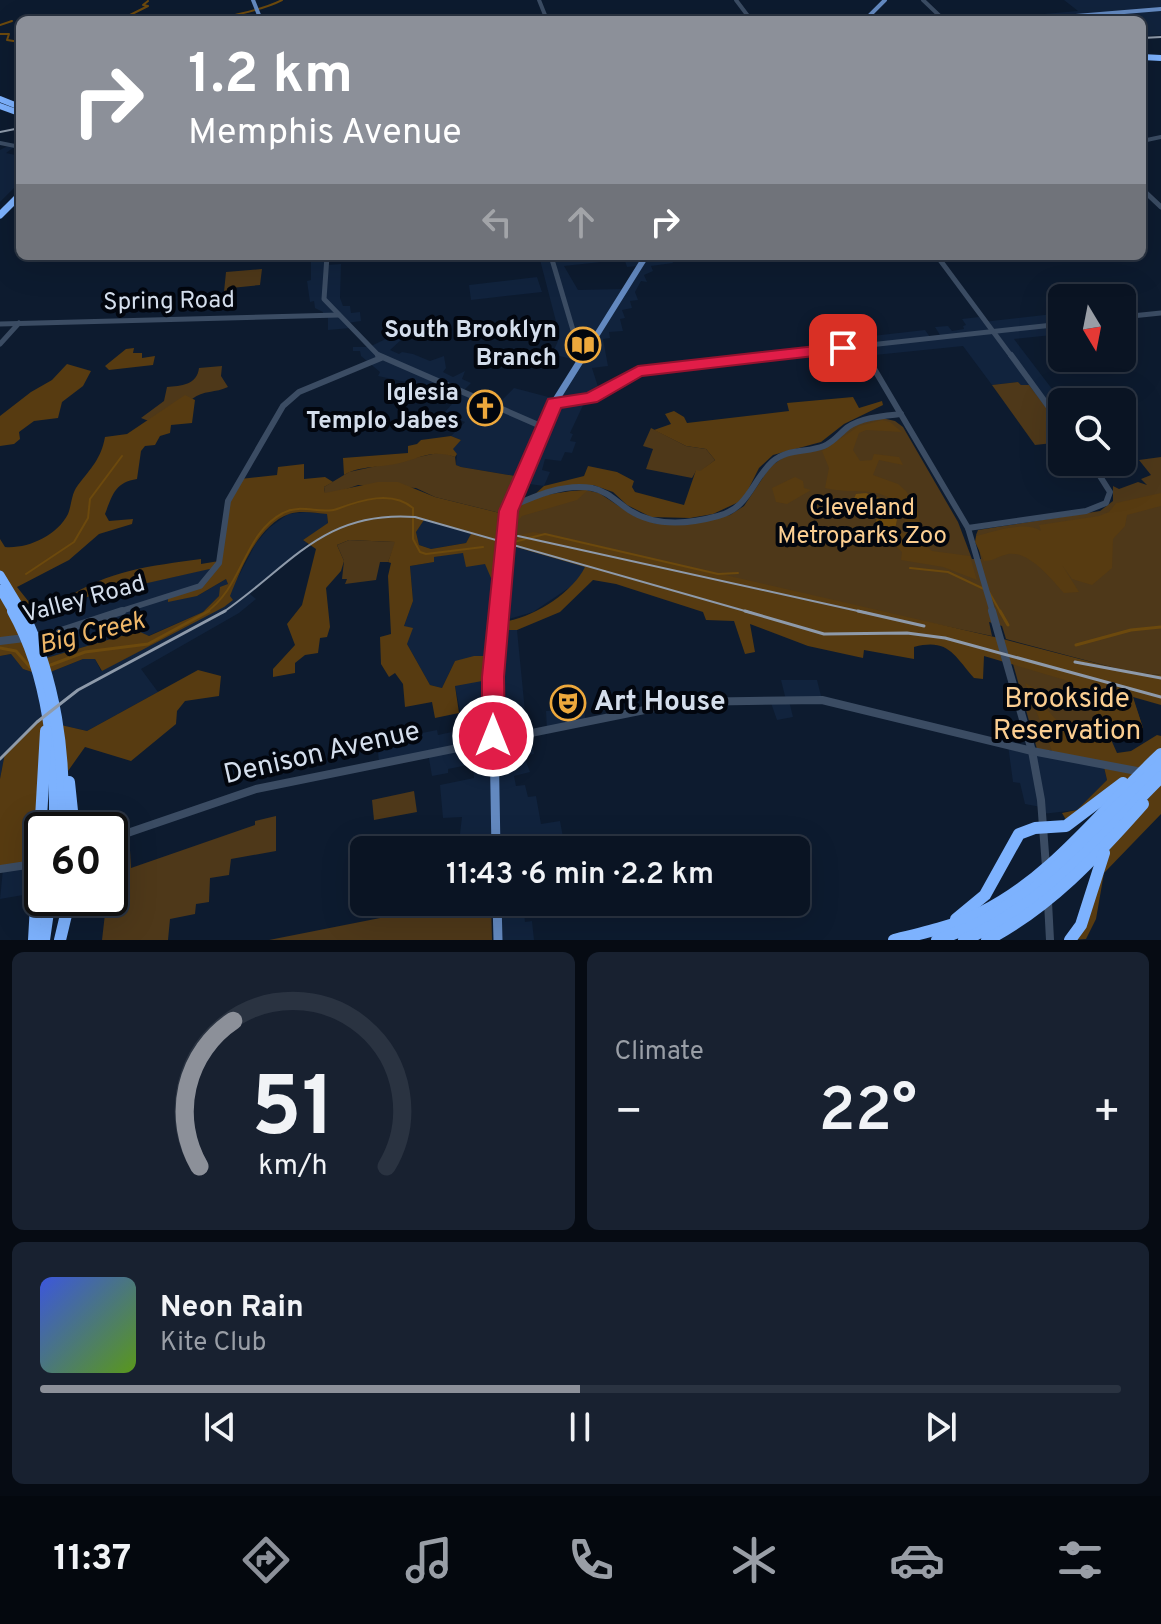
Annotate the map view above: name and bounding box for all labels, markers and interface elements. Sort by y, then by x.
text: 1.2 km [188,42,353,112]
icon: right [56,48,160,152]
text: Memphis Avenue [188,111,462,157]
icon: left [475,200,519,244]
icon: ahead [559,200,603,244]
icon: right [643,200,687,244]
north arrow [1048,284,1136,372]
map controls [1048,284,1136,476]
street label: Spring Road [103,286,235,318]
pin [809,314,877,382]
place label: South Brooklyn Branch [384,316,557,374]
library icon: South Brooklyn Branch [564,326,602,364]
icon: arrive [821,326,865,370]
place label: Iglesia Templo Jabes [306,379,459,437]
button: search [1048,388,1136,476]
church icon: Iglesia Templo Jabes [466,389,504,427]
park label: Cleveland Metroparks Zoo [777,494,947,552]
street label: Valley Road [20,569,148,631]
water label: Big Creek [36,605,149,663]
park label: Brookside Reservation [993,682,1141,750]
theatre icon: Art House [549,684,587,722]
place label: Art House [594,685,726,721]
position arrow [451,694,535,778]
street label: Denison Avenue [220,714,424,794]
speed limit sign: 60 [24,812,128,916]
text: 11:43 · 6 min · 2.2 km [446,857,714,894]
text: Climate [615,1036,704,1069]
text: 51 [251,1060,335,1165]
text: 22° [819,1076,917,1152]
text: − [615,1086,643,1142]
text: + [1093,1086,1121,1142]
text: km/h [259,1149,328,1185]
text: Neon Rain [160,1290,304,1327]
text: Kite Club [160,1327,266,1360]
icon: previous [198,1405,242,1449]
icon: pause [558,1405,602,1449]
icon: next [919,1405,963,1449]
icon: directions [238,1532,294,1588]
icon: music [401,1532,457,1588]
icon: phone [563,1532,619,1588]
icon: climate [726,1532,782,1588]
icon: car [889,1532,945,1588]
icon: filters [1052,1532,1108,1588]
text: 11:37 [53,1537,131,1583]

